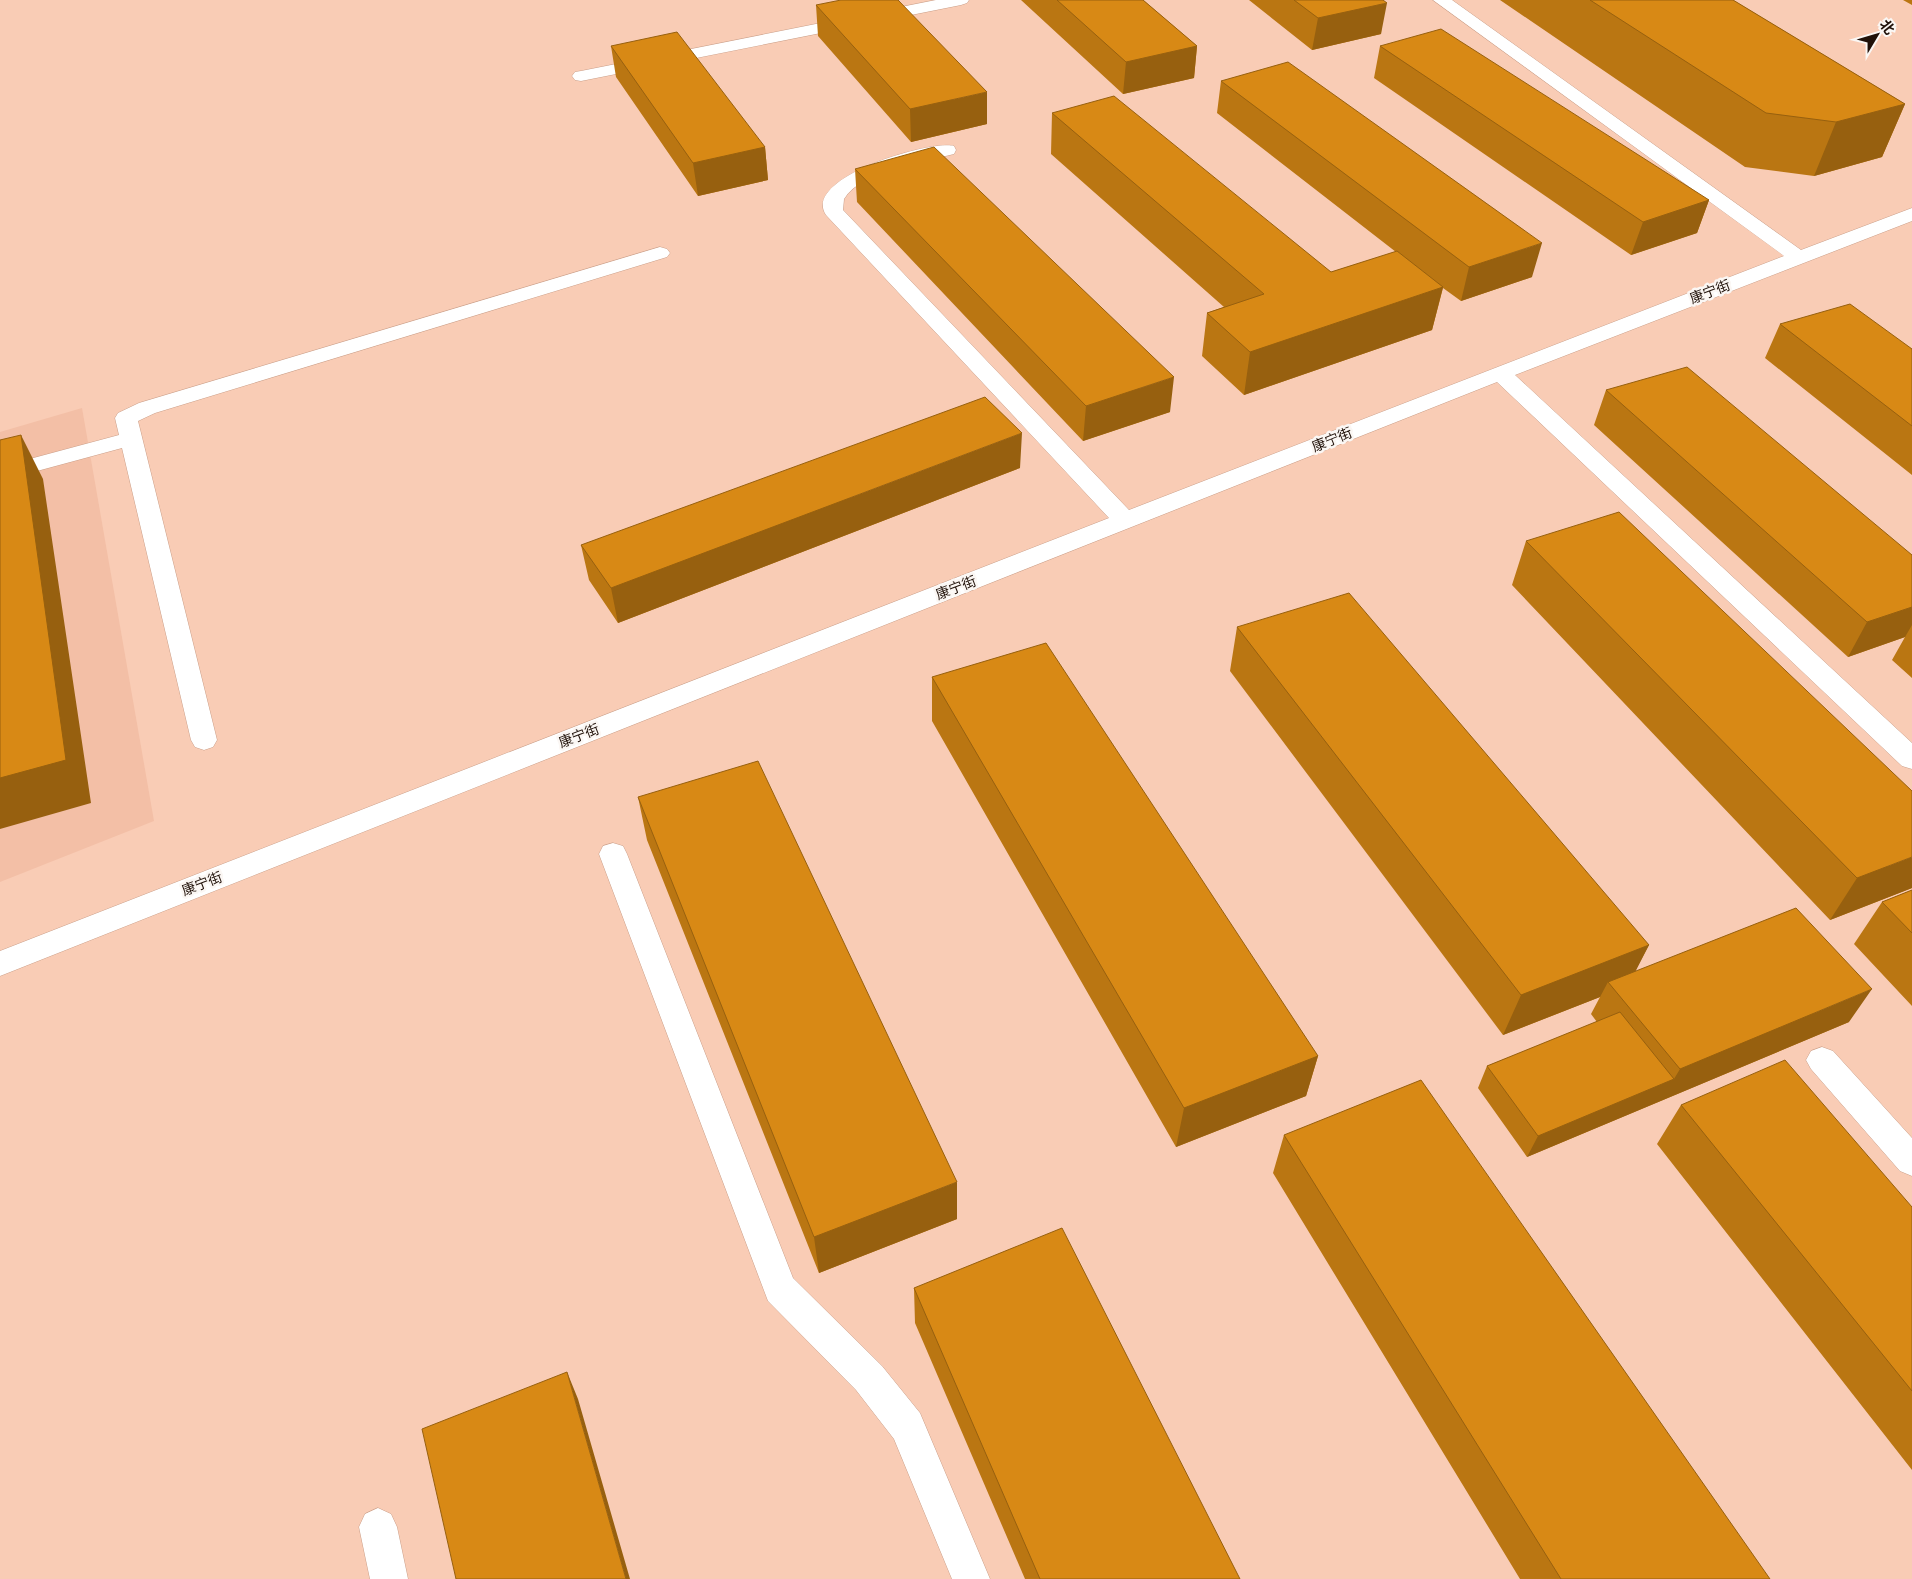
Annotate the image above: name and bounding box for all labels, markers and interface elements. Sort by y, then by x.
north arrow [1852,10,1902,60]
text: 北 [1876,17,1898,38]
street label: 康宁街 [1687,277,1733,307]
street label: 康宁街 [1309,424,1355,456]
street label: 康宁街 [933,573,979,603]
street label: 康宁街 [556,721,602,751]
street label: 康宁街 [179,869,225,899]

